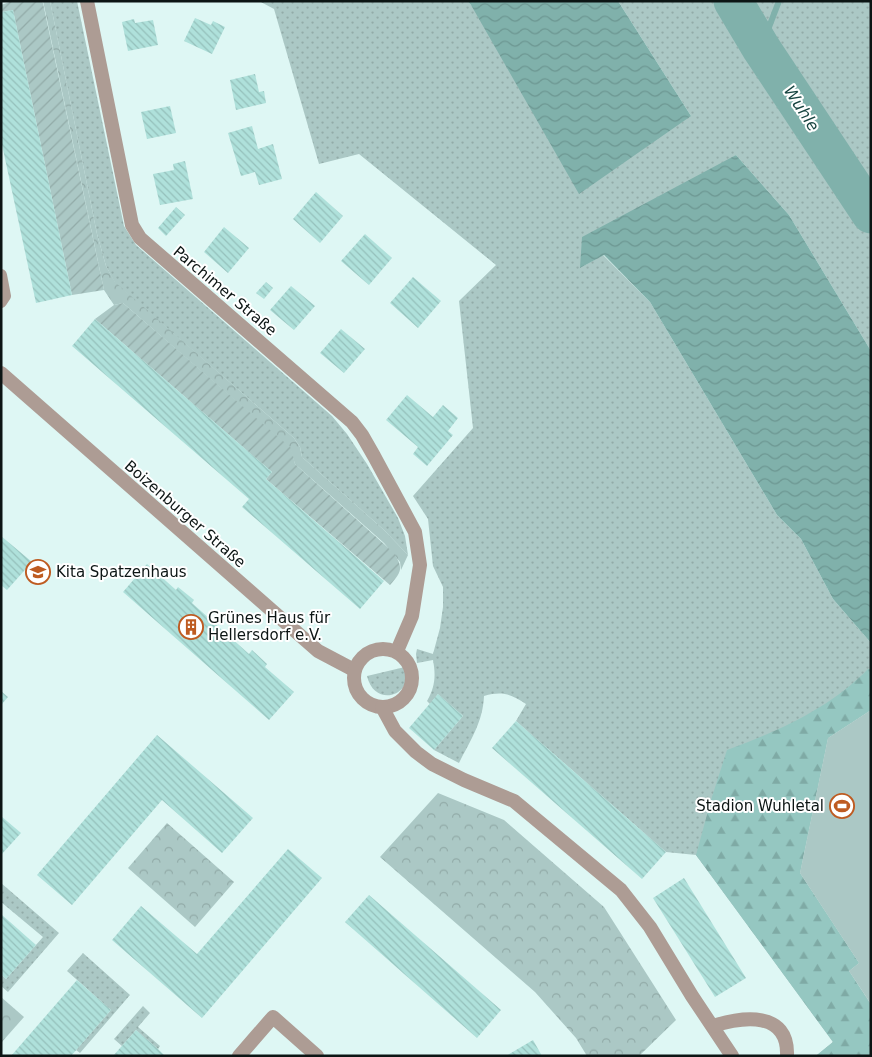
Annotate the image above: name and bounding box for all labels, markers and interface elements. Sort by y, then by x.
water label: Wuhle [780,82,823,135]
street label: Parchimer Straße [170,242,280,340]
street label: Boizenburger Straße [121,457,249,571]
school or university icon: Kita Spatzenhaus [25,559,51,585]
place label: Kita Spatzenhaus [56,563,187,581]
place label: Grünes Haus für Hellersdorf e.V. [208,609,331,644]
building icon: Grünes Haus für Hellersdorf e.V. [178,614,204,640]
sports icon: Stadion Wuhletal [829,793,855,819]
place label: Stadion Wuhletal [696,797,824,815]

